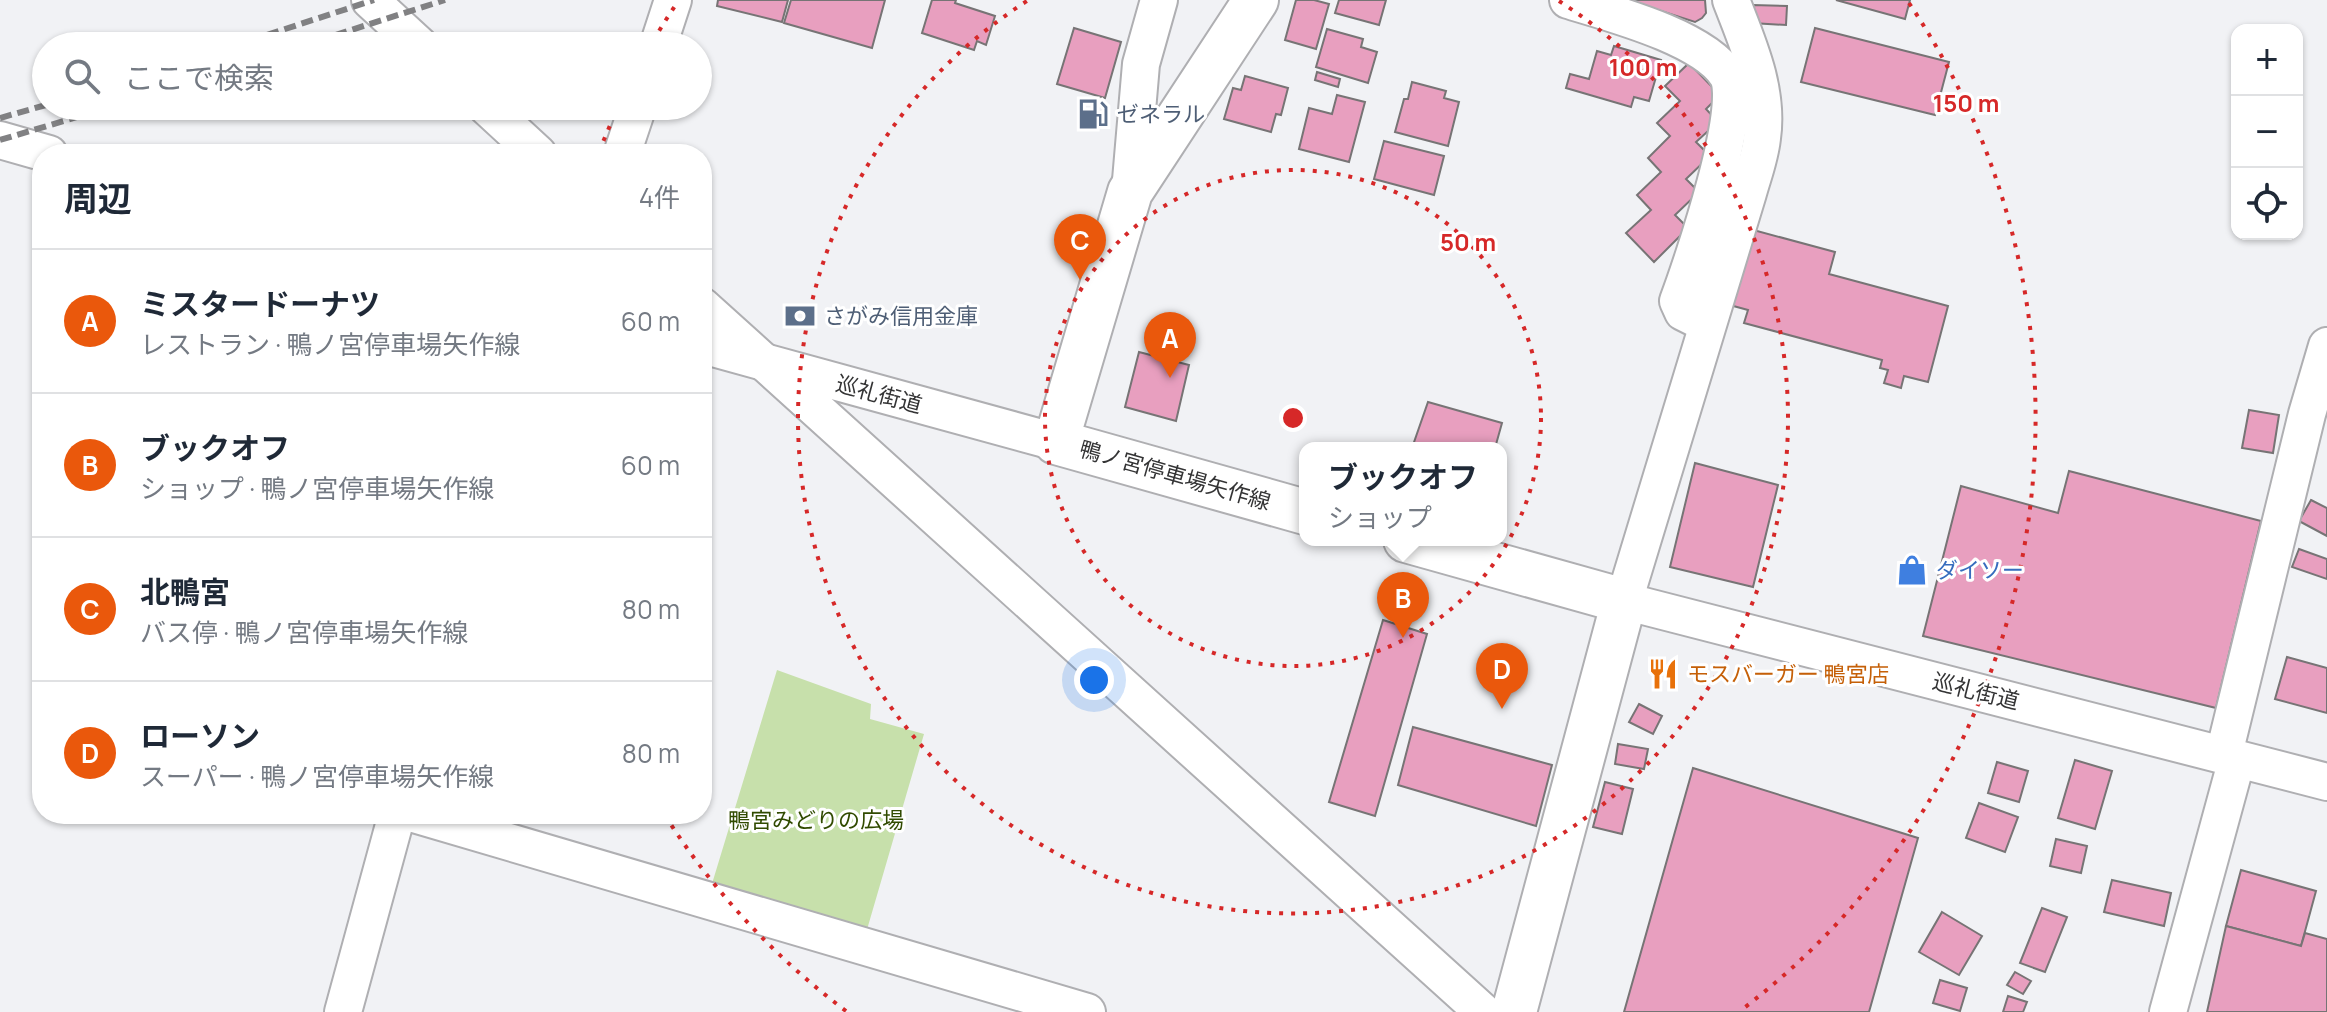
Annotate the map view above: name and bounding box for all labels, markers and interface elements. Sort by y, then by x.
map controls [2231,24,2303,240]
button: + [2231,24,2303,96]
search box [32,32,712,120]
text: 100 m [1609,50,1677,83]
icon: search [60,54,104,98]
text: ここで検索 [124,57,274,98]
text: 150 m [1933,86,1999,119]
button: − [2231,96,2303,168]
fuel station icon: ゼネラル [1076,97,1110,131]
place label: ゼネラル [1117,99,1205,129]
button: locate [2231,168,2303,240]
text: 周辺 [64,175,132,221]
text: 4件 [639,179,680,215]
pin: C [1054,214,1106,280]
text: 50 m [1440,225,1496,258]
text: ミスタードーナツ [140,283,380,324]
bank icon: さがみ信用金庫 [783,299,817,333]
place label: さがみ信用金庫 [824,301,978,331]
text: A [81,303,99,339]
text: 60 m [621,303,680,339]
pin: A [1144,312,1196,378]
text: レストラン · 鴨ノ宮停車場矢作線 [140,326,520,362]
street label: 巡礼街道 [833,368,925,420]
centre of rings [1279,404,1307,432]
text: ブックオフ [140,427,290,468]
street label: 鴨ノ宮停車場矢作線 [1076,433,1274,517]
popup [1299,442,1507,546]
text: B [82,447,98,483]
text: 60 m [621,447,680,483]
text: ブックオフ [1328,456,1478,497]
text: ショップ · 鴨ノ宮停車場矢作線 [140,470,494,506]
text: ショップ [1328,499,1432,535]
shop icon: ダイソー [1895,553,1929,587]
place label: ダイソー [1936,555,2024,585]
text: 北鴨宮 [140,571,230,612]
pin: B [1377,572,1429,638]
text: C [80,591,100,627]
text: 80 m [622,591,680,627]
text: バス停 · 鴨ノ宮停車場矢作線 [140,614,468,650]
pin: D [1476,643,1528,709]
restaurant icon: モスバーガー 鴨宮店 [1646,657,1680,691]
place label: モスバーガー 鴨宮店 [1687,659,1889,689]
your location [1074,660,1114,700]
street label: 巡礼街道 [1930,666,2022,716]
text: ローソン [140,715,260,756]
text: D [81,735,99,771]
text: 80 m [622,735,680,771]
text: スーパー · 鴨ノ宮停車場矢作線 [140,758,494,794]
park label: 鴨宮みどりの広場 [728,805,904,835]

